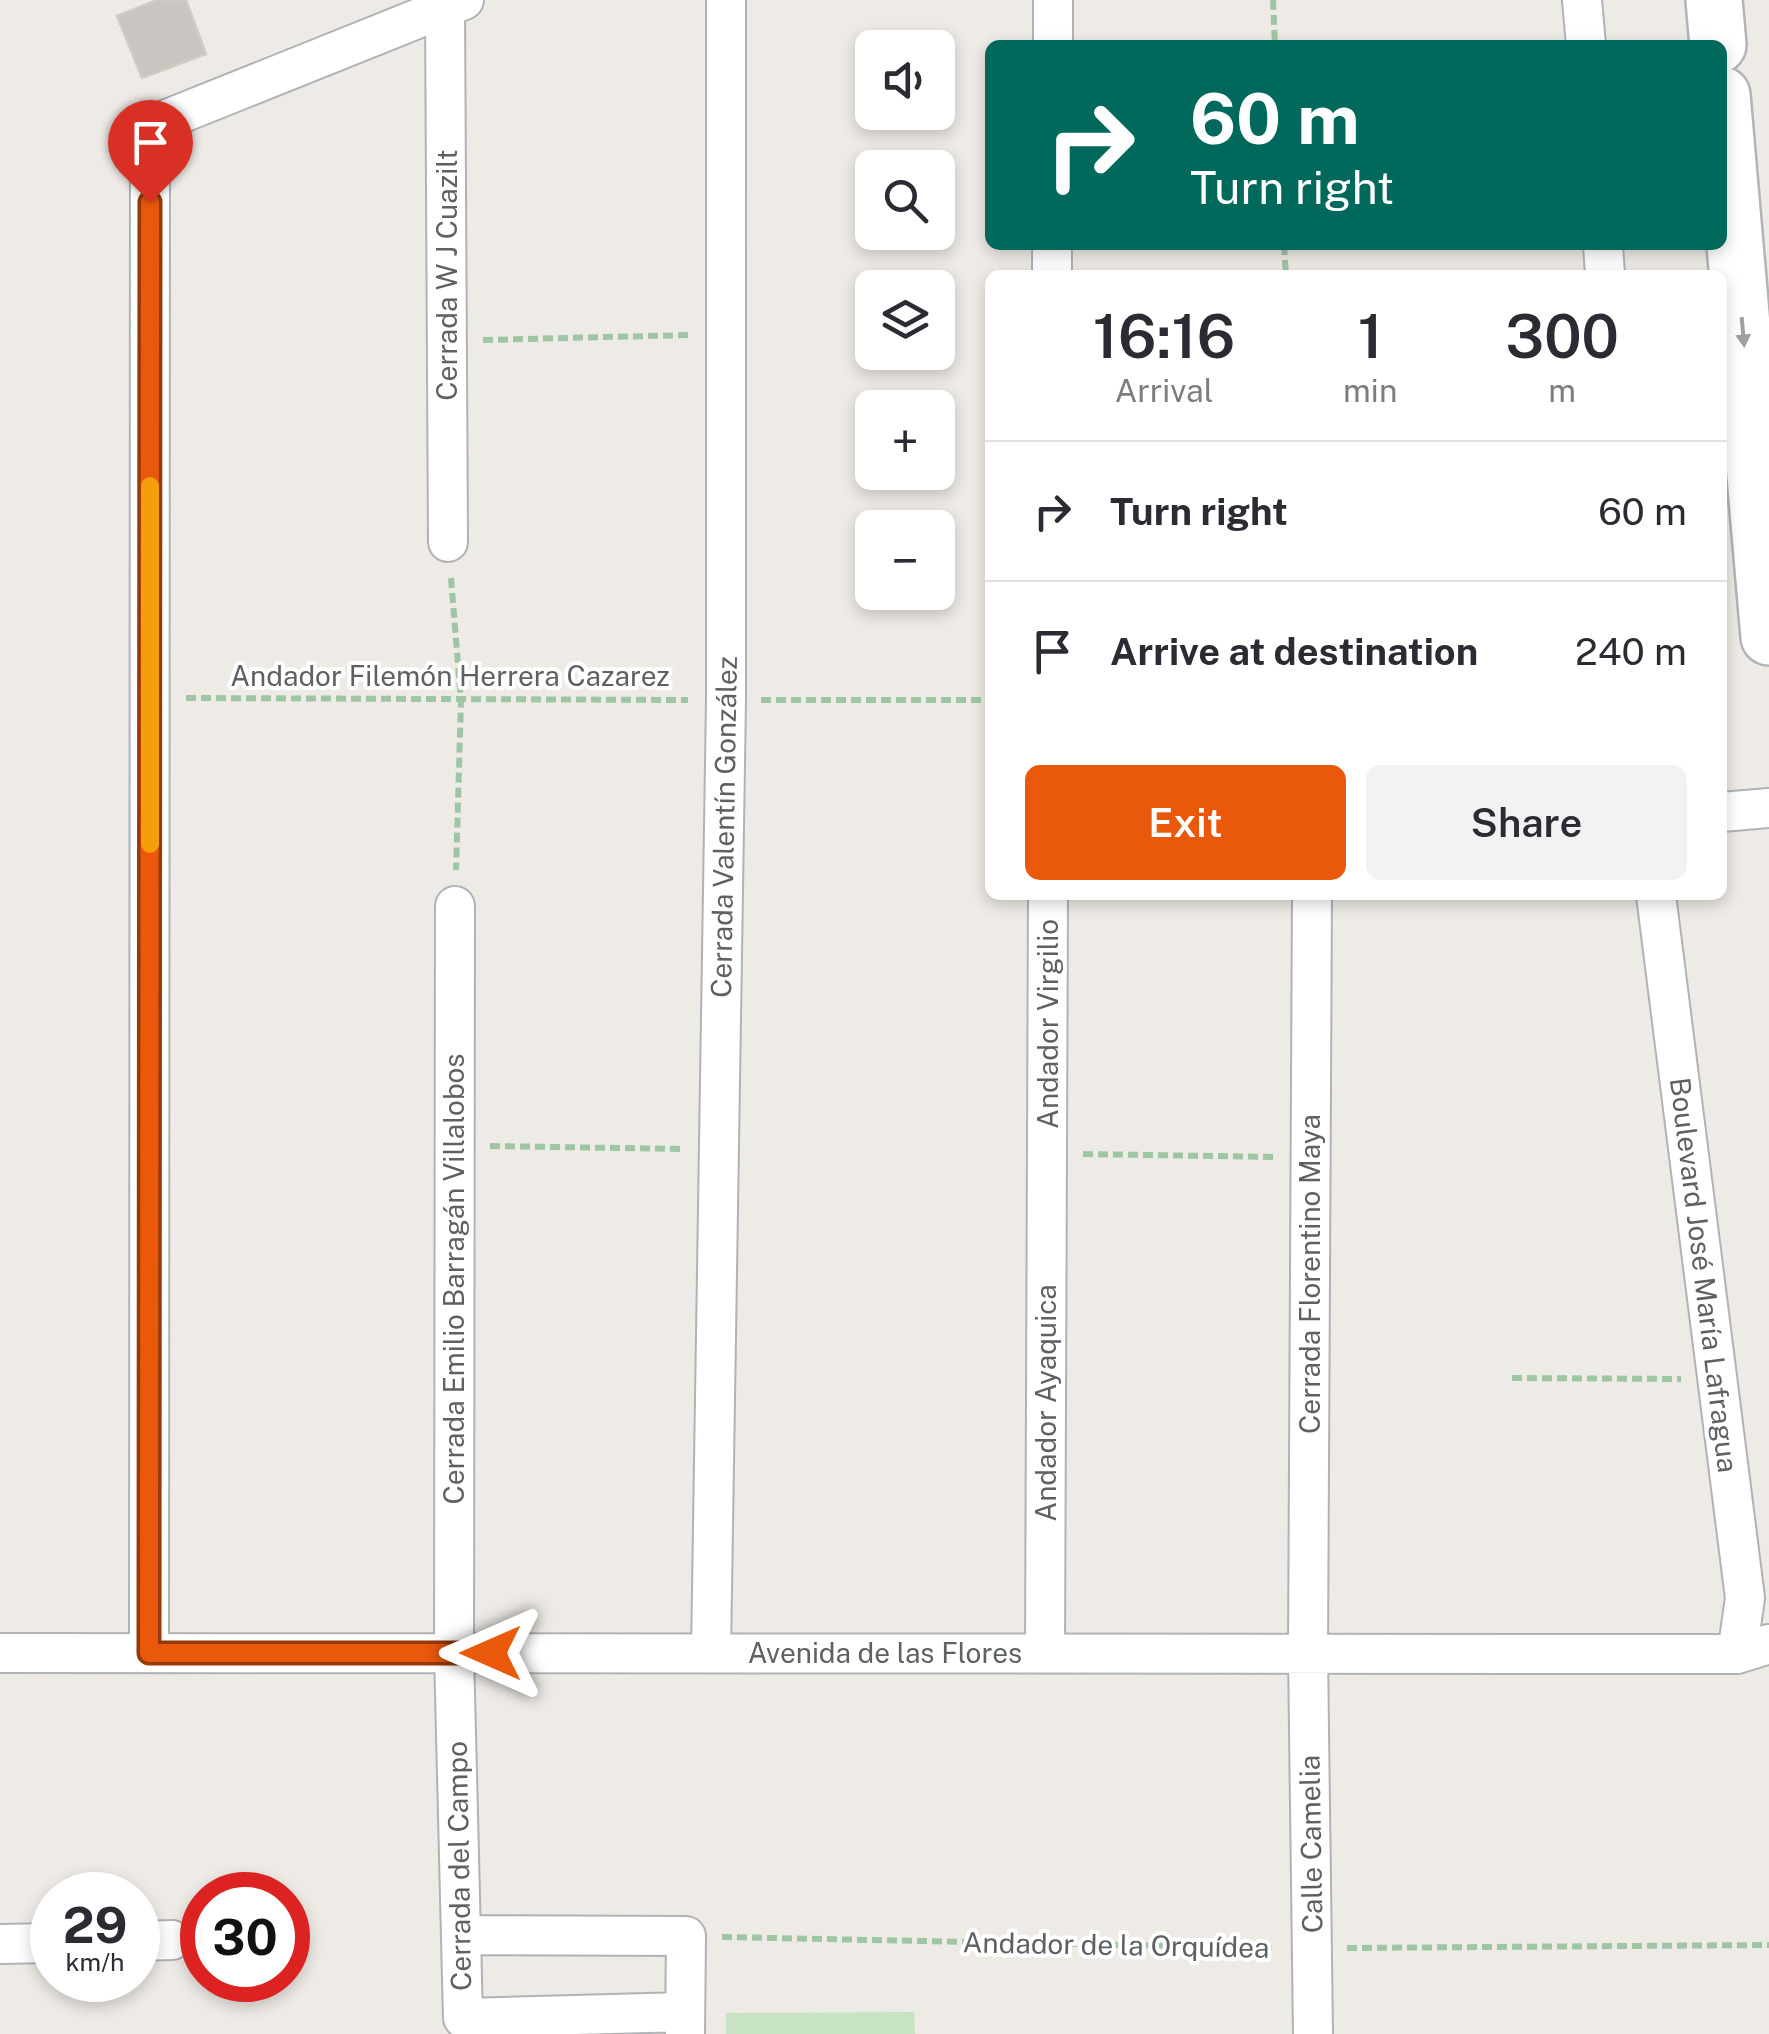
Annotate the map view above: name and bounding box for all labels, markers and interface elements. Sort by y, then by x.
map controls [855,30,955,610]
button: sound [855,30,955,130]
text: 60 m [1190,77,1360,160]
icon: right [1025,80,1155,210]
pin [108,100,193,203]
icon: arrive [123,115,178,170]
street label: Cerrada W J Cuazilt [430,149,463,401]
button: search [855,150,955,250]
text: Turn right [1190,161,1394,214]
button: layers [855,270,955,370]
text: 16:16 [1093,301,1235,372]
text: 1 [1358,301,1383,372]
text: 300 [1505,301,1619,372]
one-way arrow [1735,317,1751,348]
text: Arrival [1115,372,1213,409]
text: min [1343,372,1397,409]
text: m [1548,372,1576,409]
button: + [855,390,955,490]
icon: right [1025,484,1080,539]
text: Turn right [1110,489,1288,534]
text: 60 m [1598,489,1687,534]
button: − [855,510,955,610]
icon: arrive [1025,624,1080,679]
text: Arrive at destination [1110,629,1478,674]
text: 240 m [1575,629,1687,674]
street label: Cerrada Valentín González [704,656,743,998]
street label: Andador Filemón Herrera Cazarez [230,659,670,692]
button: Exit [1025,765,1346,880]
button: Share [1366,765,1687,880]
street label: Andador Virgilio [1031,919,1064,1129]
street label: Cerrada Emilio Barragán Villalobos [437,1053,470,1505]
street label: Boulevard José María Lafragua [1664,1075,1745,1474]
street label: Cerrada Florentino Maya [1293,1114,1326,1434]
street label: Andador Ayaquica [1029,1284,1062,1522]
position arrow [439,1601,543,1705]
street label: Avenida de las Flores [748,1636,1022,1669]
street label: Cerrada del Campo [440,1741,477,1991]
street label: Calle Camelia [1292,1755,1329,1933]
speed limit sign: 30 [180,1872,310,2002]
text: 29 [63,1895,127,1954]
street label: Andador de la Orquídea [962,1925,1270,1964]
text: km/h [66,1947,124,1977]

